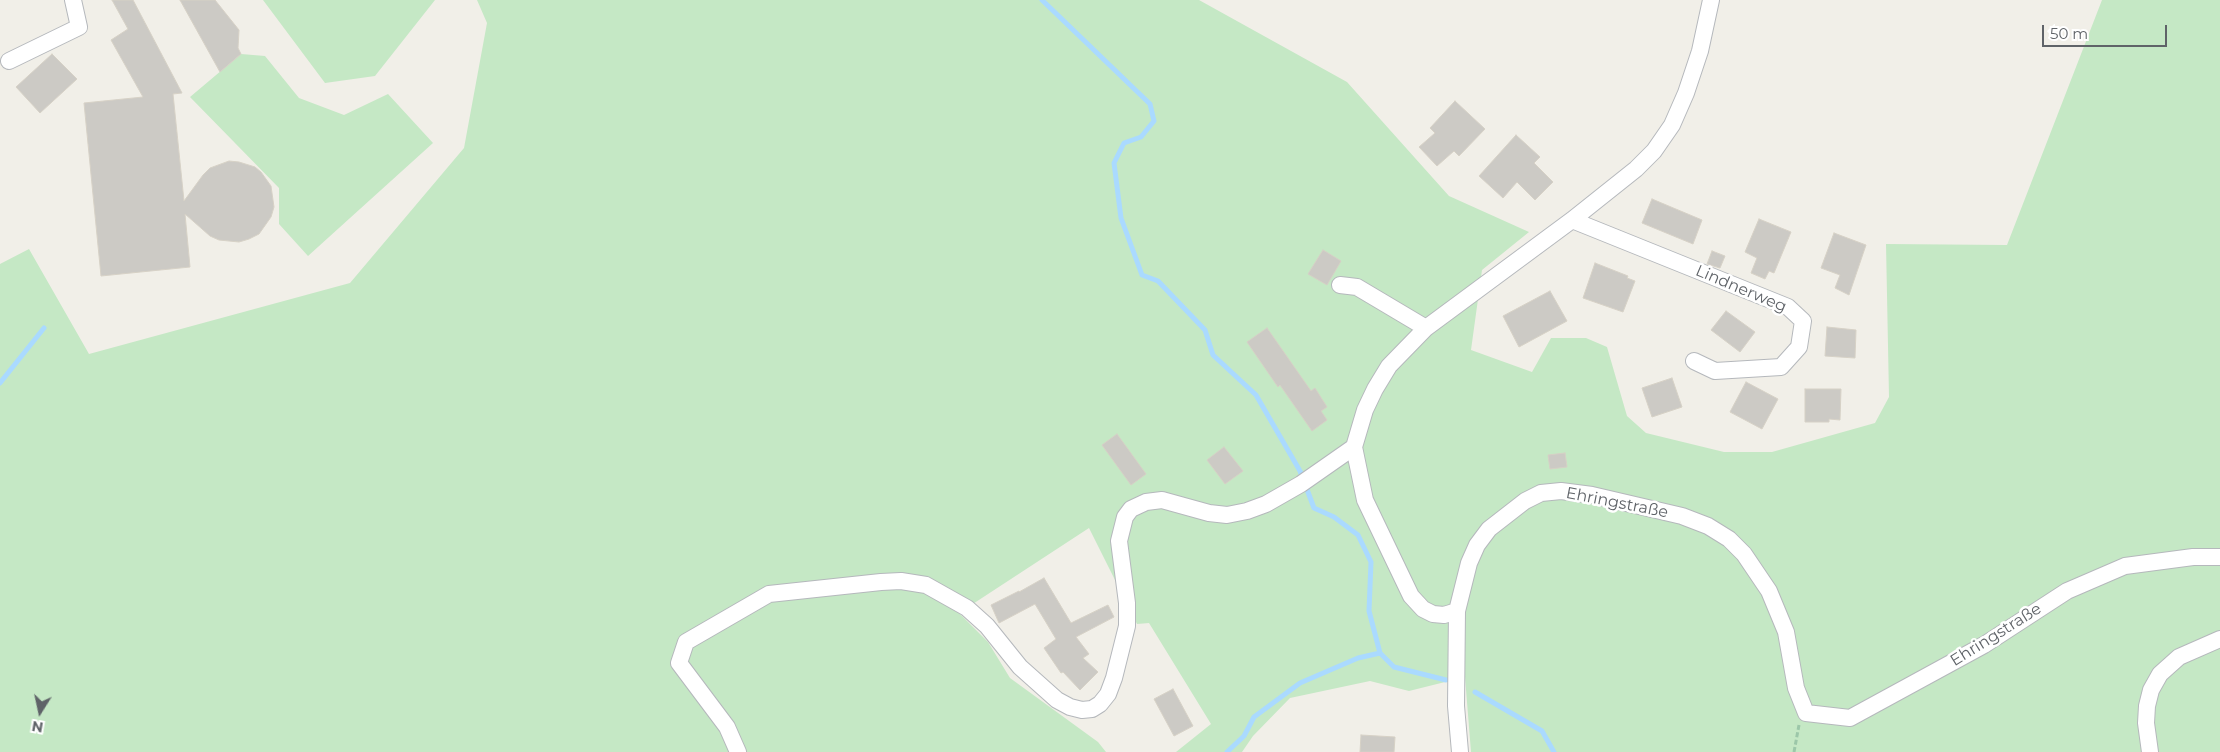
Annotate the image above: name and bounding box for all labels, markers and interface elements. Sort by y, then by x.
scale bar [2045,15,2170,47]
text: 50 m [2050,24,2088,43]
street label: Lindnerweg [1693,261,1789,317]
street label: Ehringstraße [1564,484,1670,522]
street label: Ehringstraße [1947,599,2045,671]
north arrow [15,687,65,737]
text: N [30,717,45,737]

